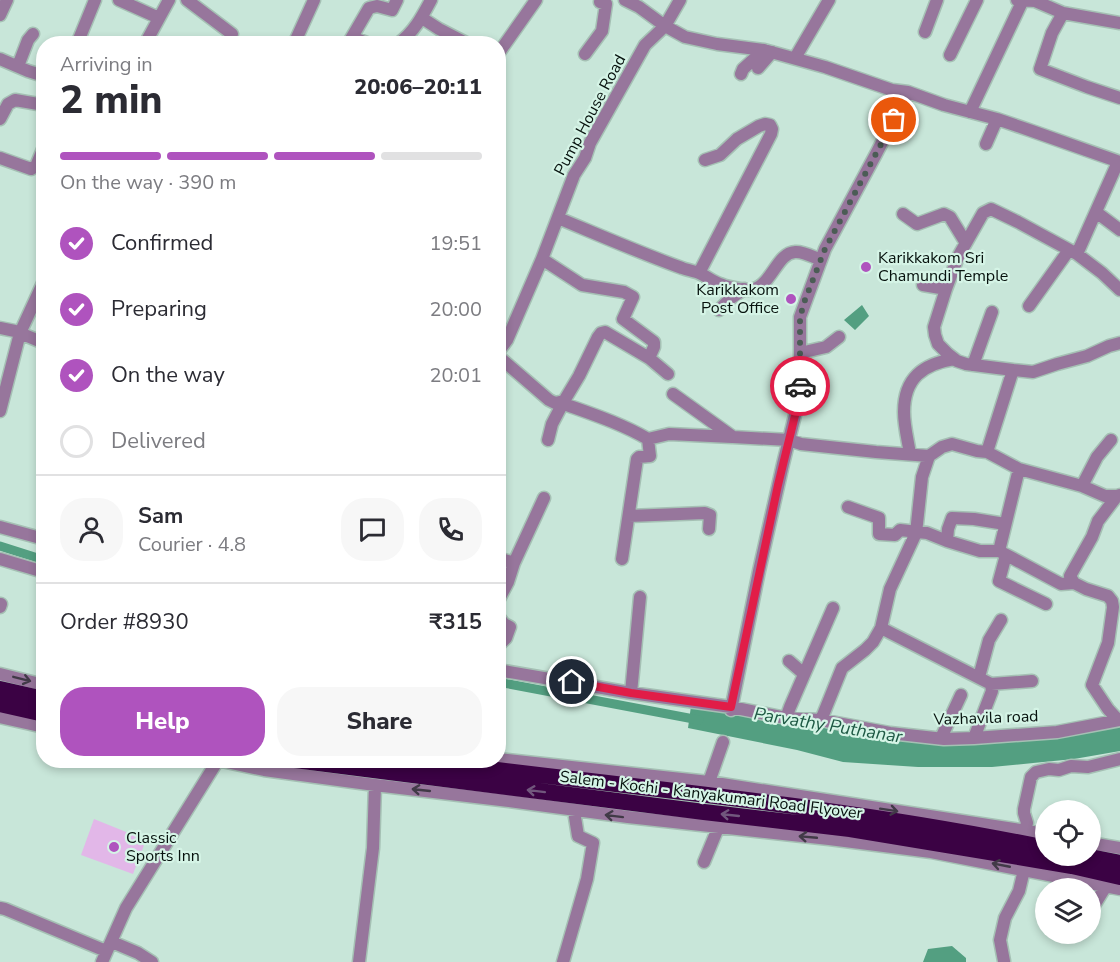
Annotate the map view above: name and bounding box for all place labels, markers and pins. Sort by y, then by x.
pin [868,94,919,145]
place label: Karikkakom Sri Chamundi Temple [878,247,1008,287]
marker: Karikkakom Sri Chamundi Temple [859,260,873,274]
place label: Karikkakom Post Office [696,279,779,319]
marker: Karikkakom Post Office [784,292,798,306]
pin [546,656,597,707]
place label: Classic Sports Inn [126,827,200,867]
marker: Classic Sports Inn [107,840,121,854]

